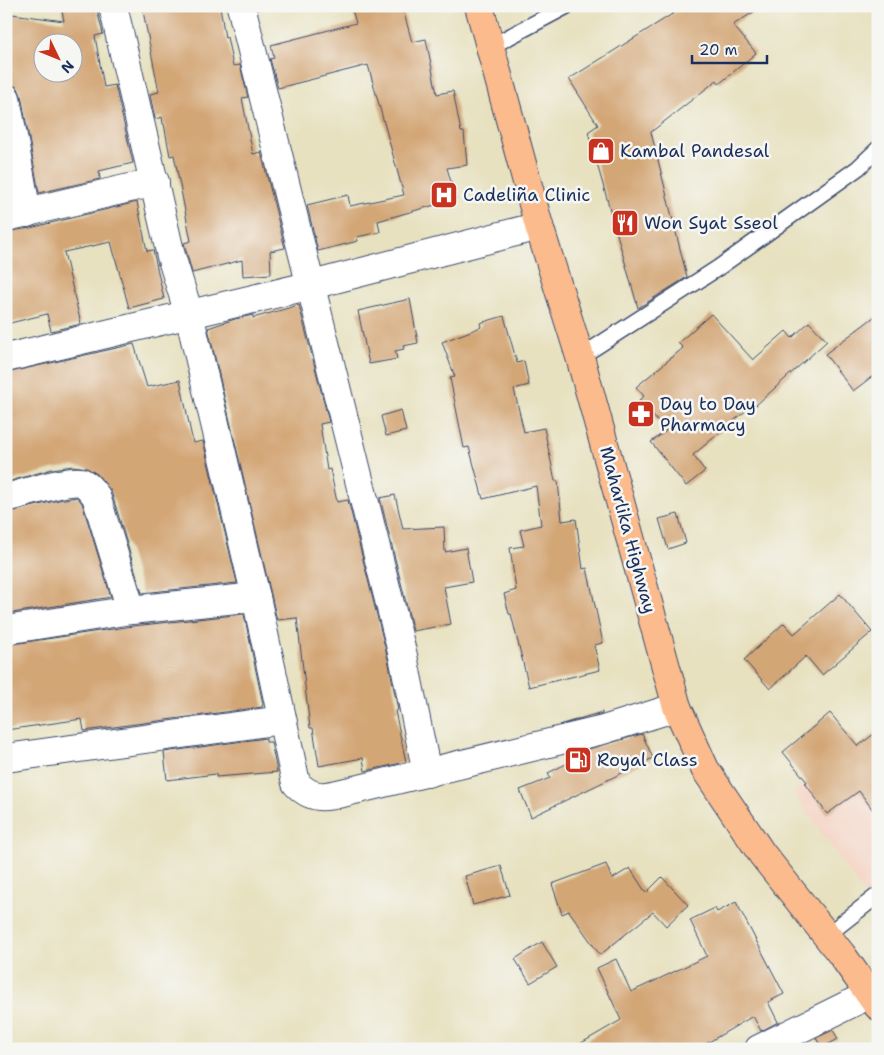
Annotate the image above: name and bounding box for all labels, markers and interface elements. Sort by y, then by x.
north arrow [32,32,82,82]
scale bar [692,32,766,64]
text: 20 m [699,40,738,60]
text: N [57,57,78,77]
shop icon: Kambal Pandesal [586,136,616,166]
place label: Kambal Pandesal [620,139,770,163]
hospital icon: Cadeliña Clinic [429,180,459,210]
place label: Cadeliña Clinic [463,183,590,207]
restaurant icon: Won Syat Sseol [610,208,640,238]
place label: Won Syat Sseol [644,211,778,235]
place label: Day to Day Pharmacy [660,392,756,437]
pharmacy icon: Day to Day Pharmacy [626,399,656,429]
street label: Maharlika Highway [594,444,662,616]
fuel station icon: Royal Class [563,745,593,775]
place label: Royal Class [597,748,698,772]

